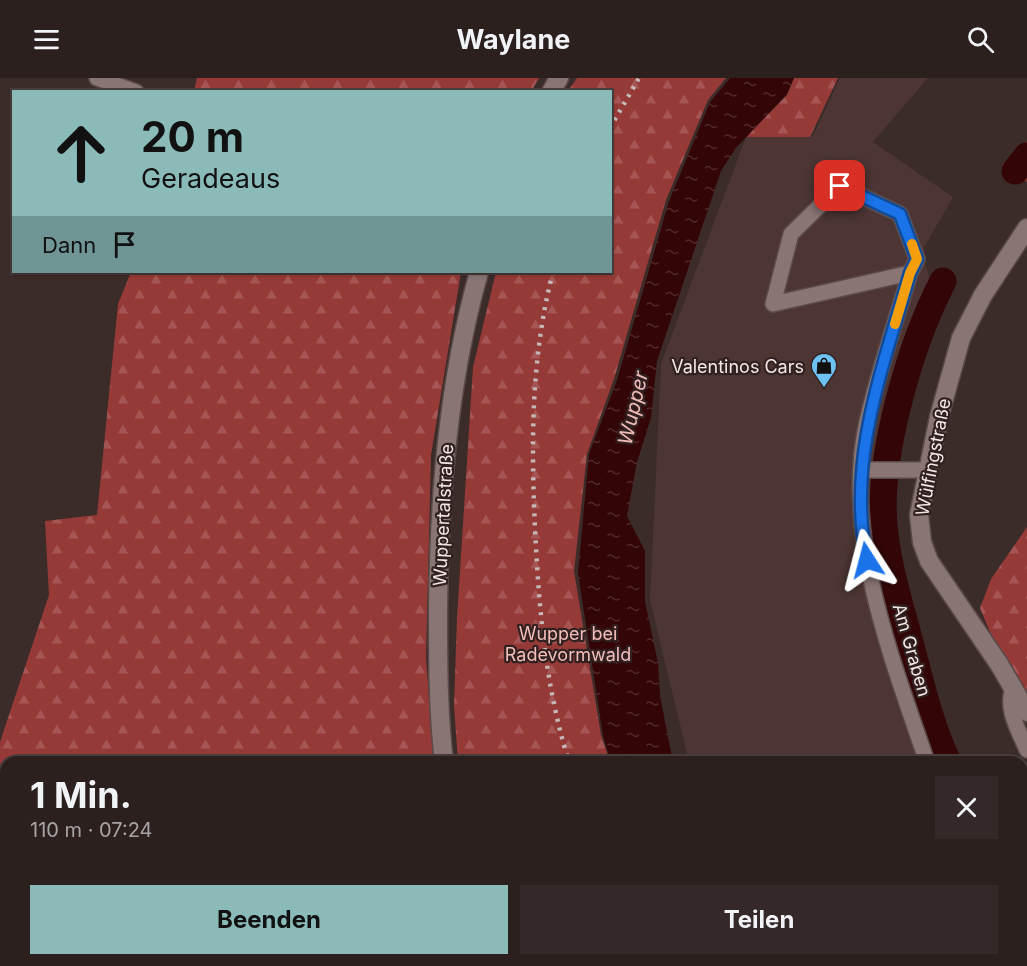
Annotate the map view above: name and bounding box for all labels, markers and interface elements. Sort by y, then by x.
icon: menu [30,23,63,56]
text: Waylane [457,23,570,56]
icon: search [964,23,997,56]
text: 20 m [141,111,244,162]
icon: ahead [42,114,120,192]
pin [814,160,865,211]
text: Geradeaus [141,162,280,195]
icon: arrive [823,169,856,202]
icon: arrive [108,228,141,261]
text: Dann [42,232,96,258]
shop icon: Valentinos Cars [809,351,839,389]
place label: Valentinos Cars [671,356,804,377]
water label: Wupper [613,368,653,447]
street label: Wülfingstraße [911,396,955,518]
street label: Wuppertalstraße [429,443,457,587]
position arrow [835,528,899,592]
street label: Am Graben [889,601,935,699]
park label: Wupper bei Radevormwald [505,623,631,665]
text: 1 Min. [30,773,132,817]
button: close [935,776,998,839]
text: 110 m · 07:24 [30,818,152,842]
button: Beenden [30,885,508,954]
button: Teilen [520,885,998,954]

